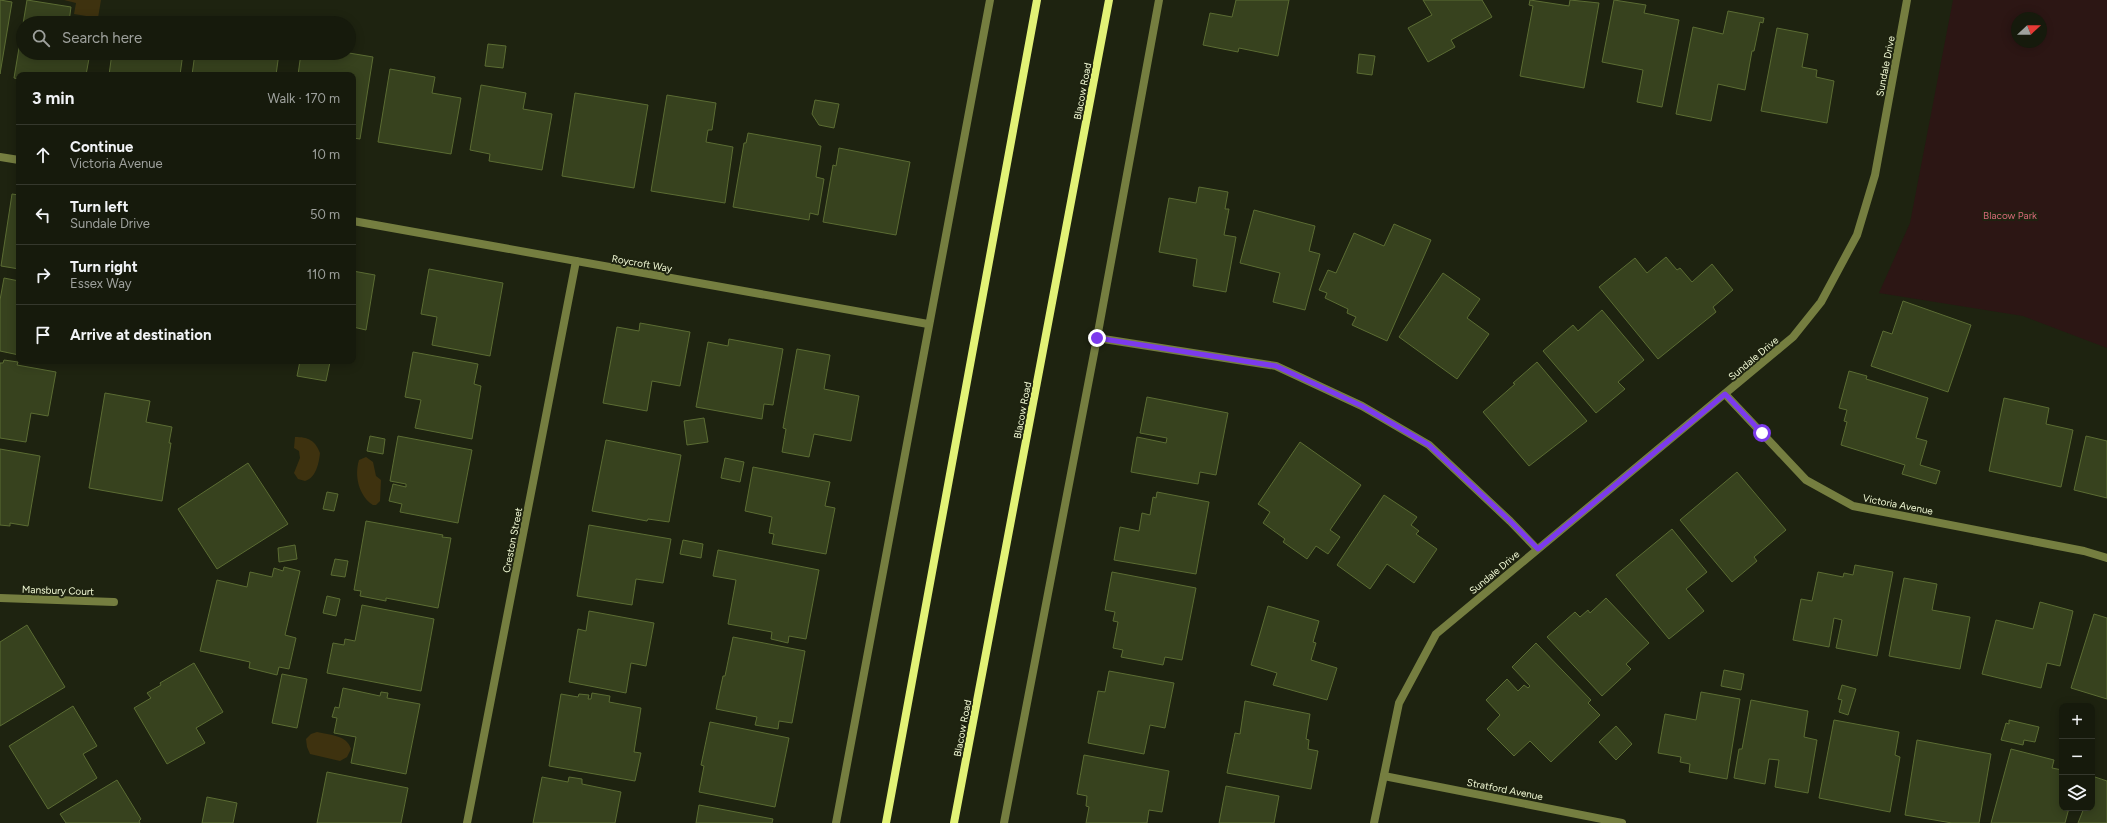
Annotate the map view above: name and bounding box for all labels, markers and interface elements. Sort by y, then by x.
north arrow [2011,12,2047,48]
search box [16,16,356,60]
icon: search [30,27,52,49]
text: Search here [62,29,142,47]
street label: Sundale Drive [1873,34,1898,98]
street label: Blacow Road [1071,61,1094,121]
text: 3 min [32,88,74,108]
text: Walk · 170 m [268,91,340,106]
text: Continue [70,138,133,156]
icon: ahead [32,144,54,166]
text: 10 m [312,147,340,162]
text: Victoria Avenue [70,156,163,171]
text: Turn left [70,198,128,216]
icon: left [32,204,54,226]
text: 50 m [310,207,340,222]
park label: Blacow Park [1983,209,2037,222]
text: Sundale Drive [70,216,150,231]
street label: Roycroft Way [611,252,674,275]
text: Turn right [70,258,138,276]
icon: right [32,264,54,286]
text: 110 m [307,267,340,282]
text: Essex Way [70,276,132,291]
icon: arrive [32,324,54,346]
text: Arrive at destination [70,326,211,344]
route end [1088,329,1106,347]
street label: Sundale Drive [1726,333,1781,383]
street label: Blacow Road [1011,380,1034,440]
route start [1753,424,1771,442]
street label: Victoria Avenue [1862,491,1935,518]
street label: Creston Street [500,506,525,574]
street label: Sundale Drive [1467,547,1522,597]
street label: Mansbury Court [22,583,94,598]
street label: Blacow Road [951,698,974,758]
map controls [2059,703,2095,811]
button: + [2059,703,2095,739]
button: − [2059,739,2095,775]
button: layers [2059,775,2095,811]
street label: Stratford Avenue [1466,776,1545,803]

